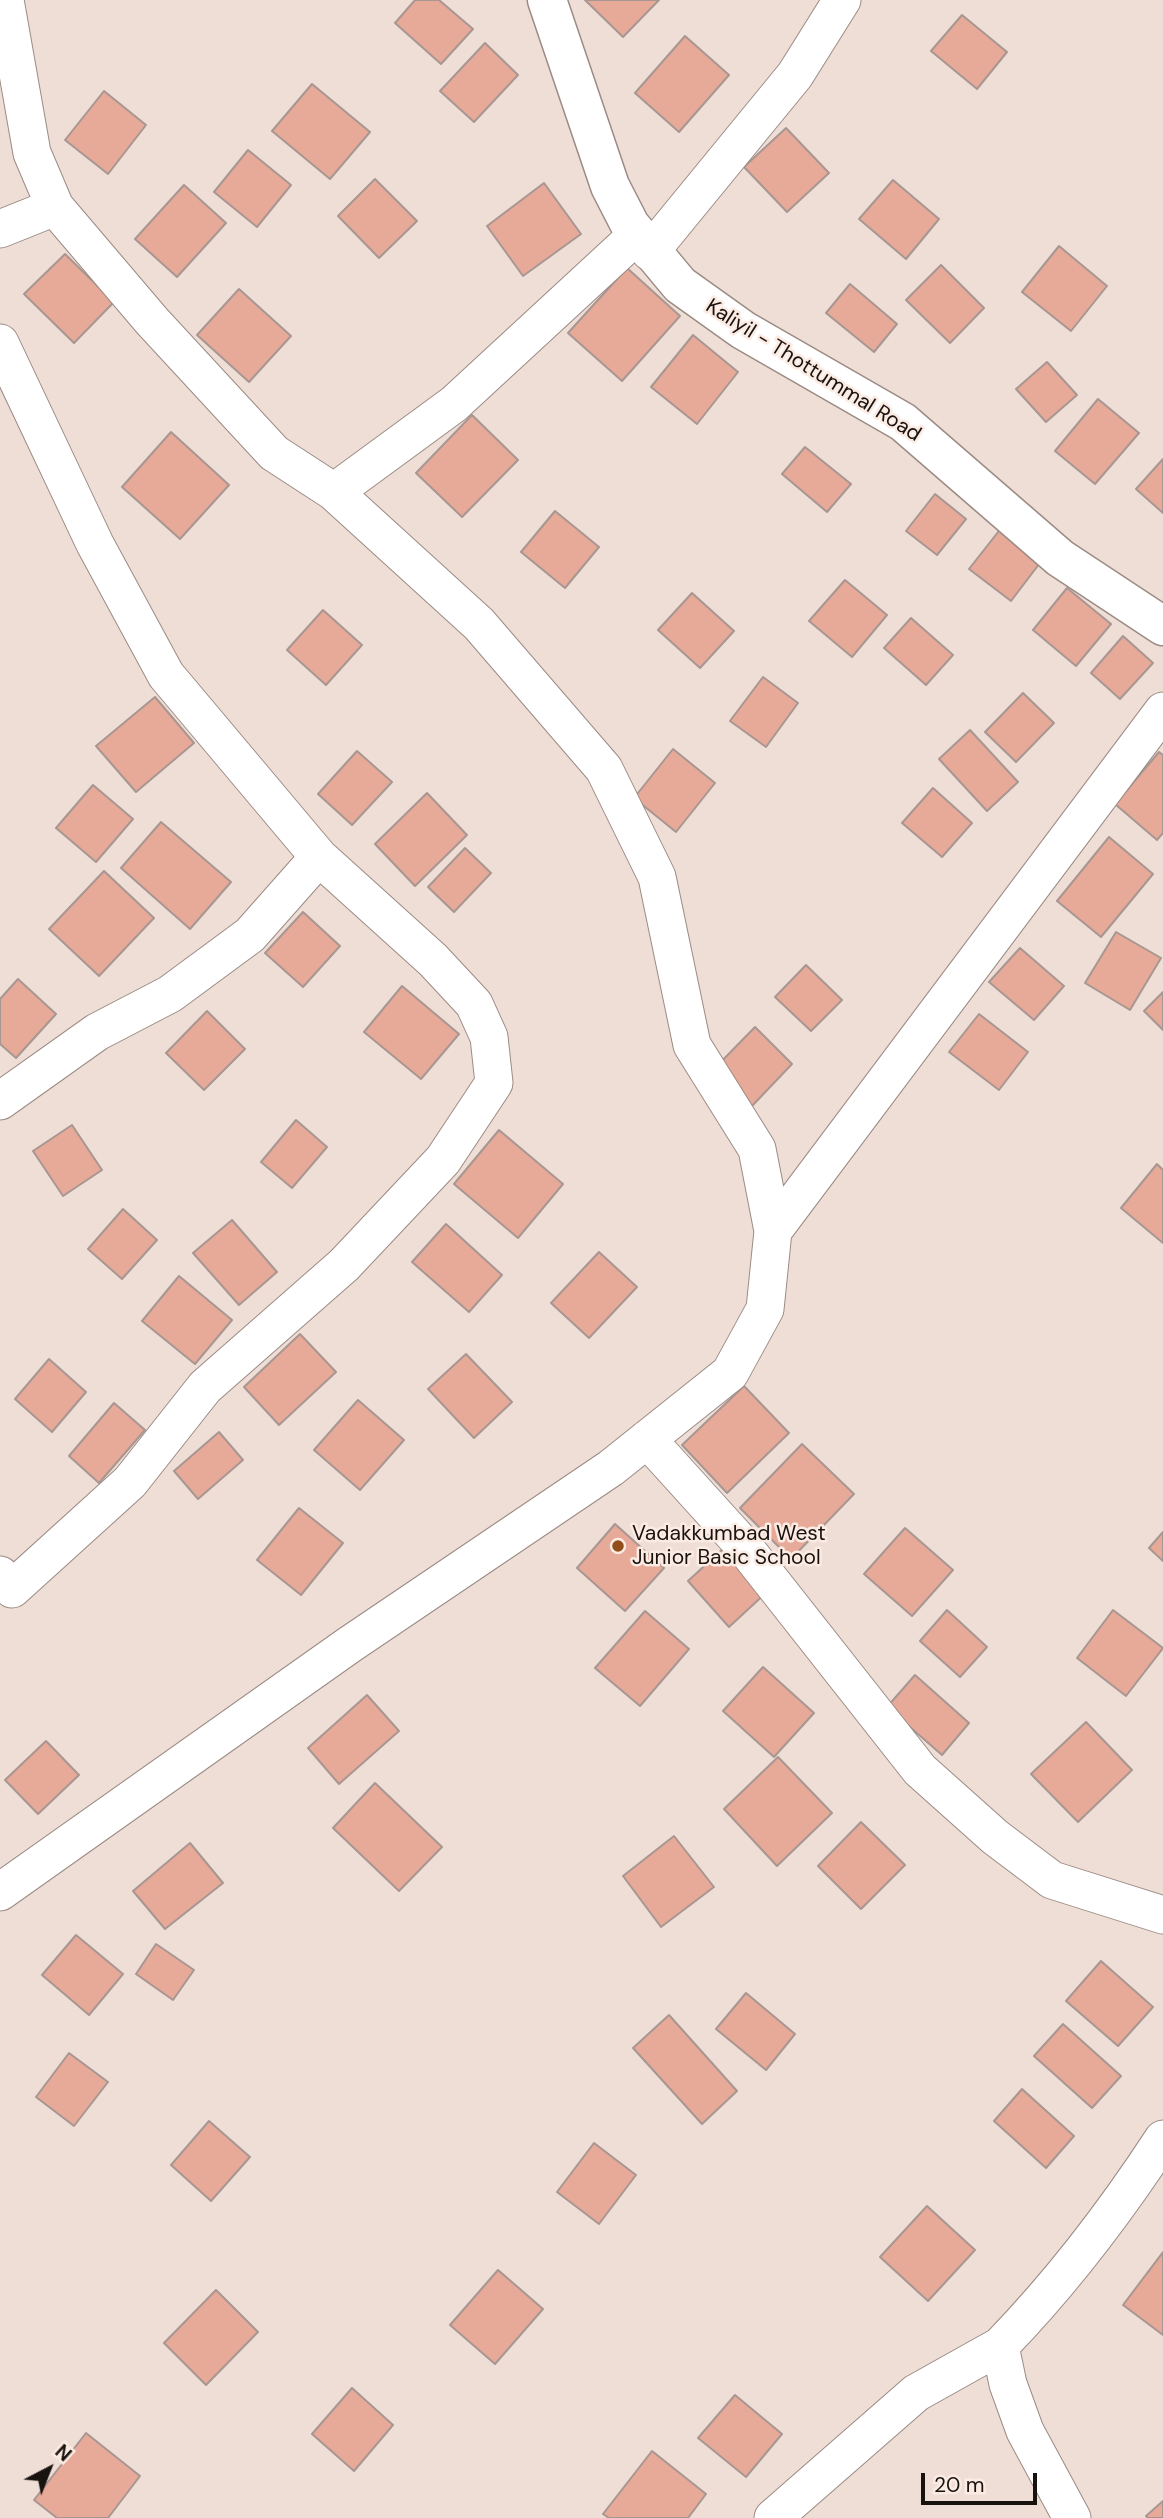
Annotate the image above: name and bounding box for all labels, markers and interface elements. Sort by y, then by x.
street label: Kaliyil - Thottummal Road [701,294,925,448]
place label: Vadakkumbad West Junior Basic School [632,1521,826,1571]
marker: Vadakkumbad West Junior Basic School [610,1538,626,1554]
north arrow [14,2434,84,2504]
text: N [50,2439,77,2467]
scale bar [925,2458,1040,2502]
text: 20 m [934,2471,985,2499]

